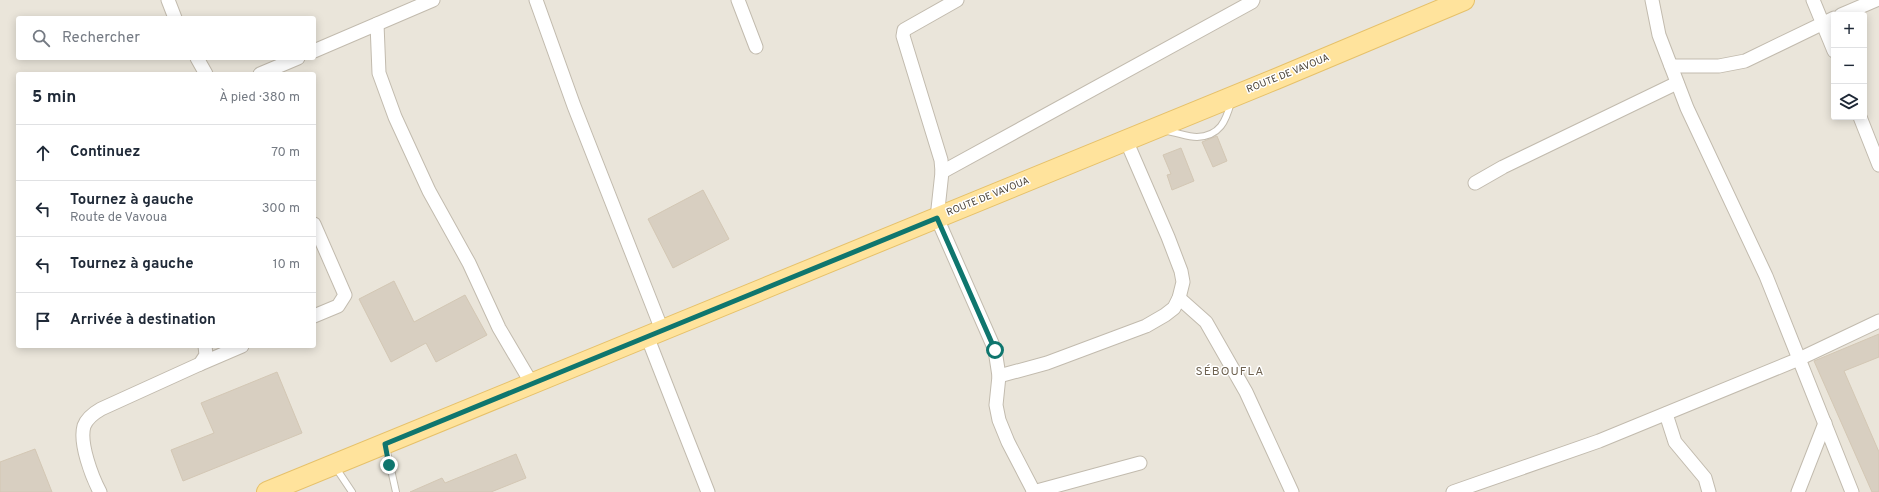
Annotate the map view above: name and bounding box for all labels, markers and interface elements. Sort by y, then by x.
map controls [1831,12,1867,120]
button: + [1831,12,1867,48]
search box [16,16,316,60]
icon: search [30,27,52,49]
text: Rechercher [62,29,140,48]
button: − [1831,48,1867,84]
street label: ROUTE DE VAVOUA [1245,51,1331,97]
button: layers [1831,84,1867,120]
text: 5 min [32,87,76,109]
text: À pied · 380 m [219,90,300,106]
icon: ahead [32,142,54,164]
text: Continuez [70,143,140,162]
text: 70 m [271,145,300,161]
street label: ROUTE DE VAVOUA [945,174,1031,220]
text: Tournez à gauche [70,191,194,210]
icon: left [32,198,54,220]
text: 300 m [262,201,300,217]
text: Route de Vavoua [70,210,167,226]
icon: left [32,254,54,276]
text: Tournez à gauche [70,255,194,274]
text: 10 m [273,257,300,273]
icon: arrive [32,310,54,332]
text: Arrivée à destination [70,311,216,330]
route start [986,341,1004,359]
district label: SÉBOUFLA [1196,364,1265,380]
route end [380,456,398,474]

